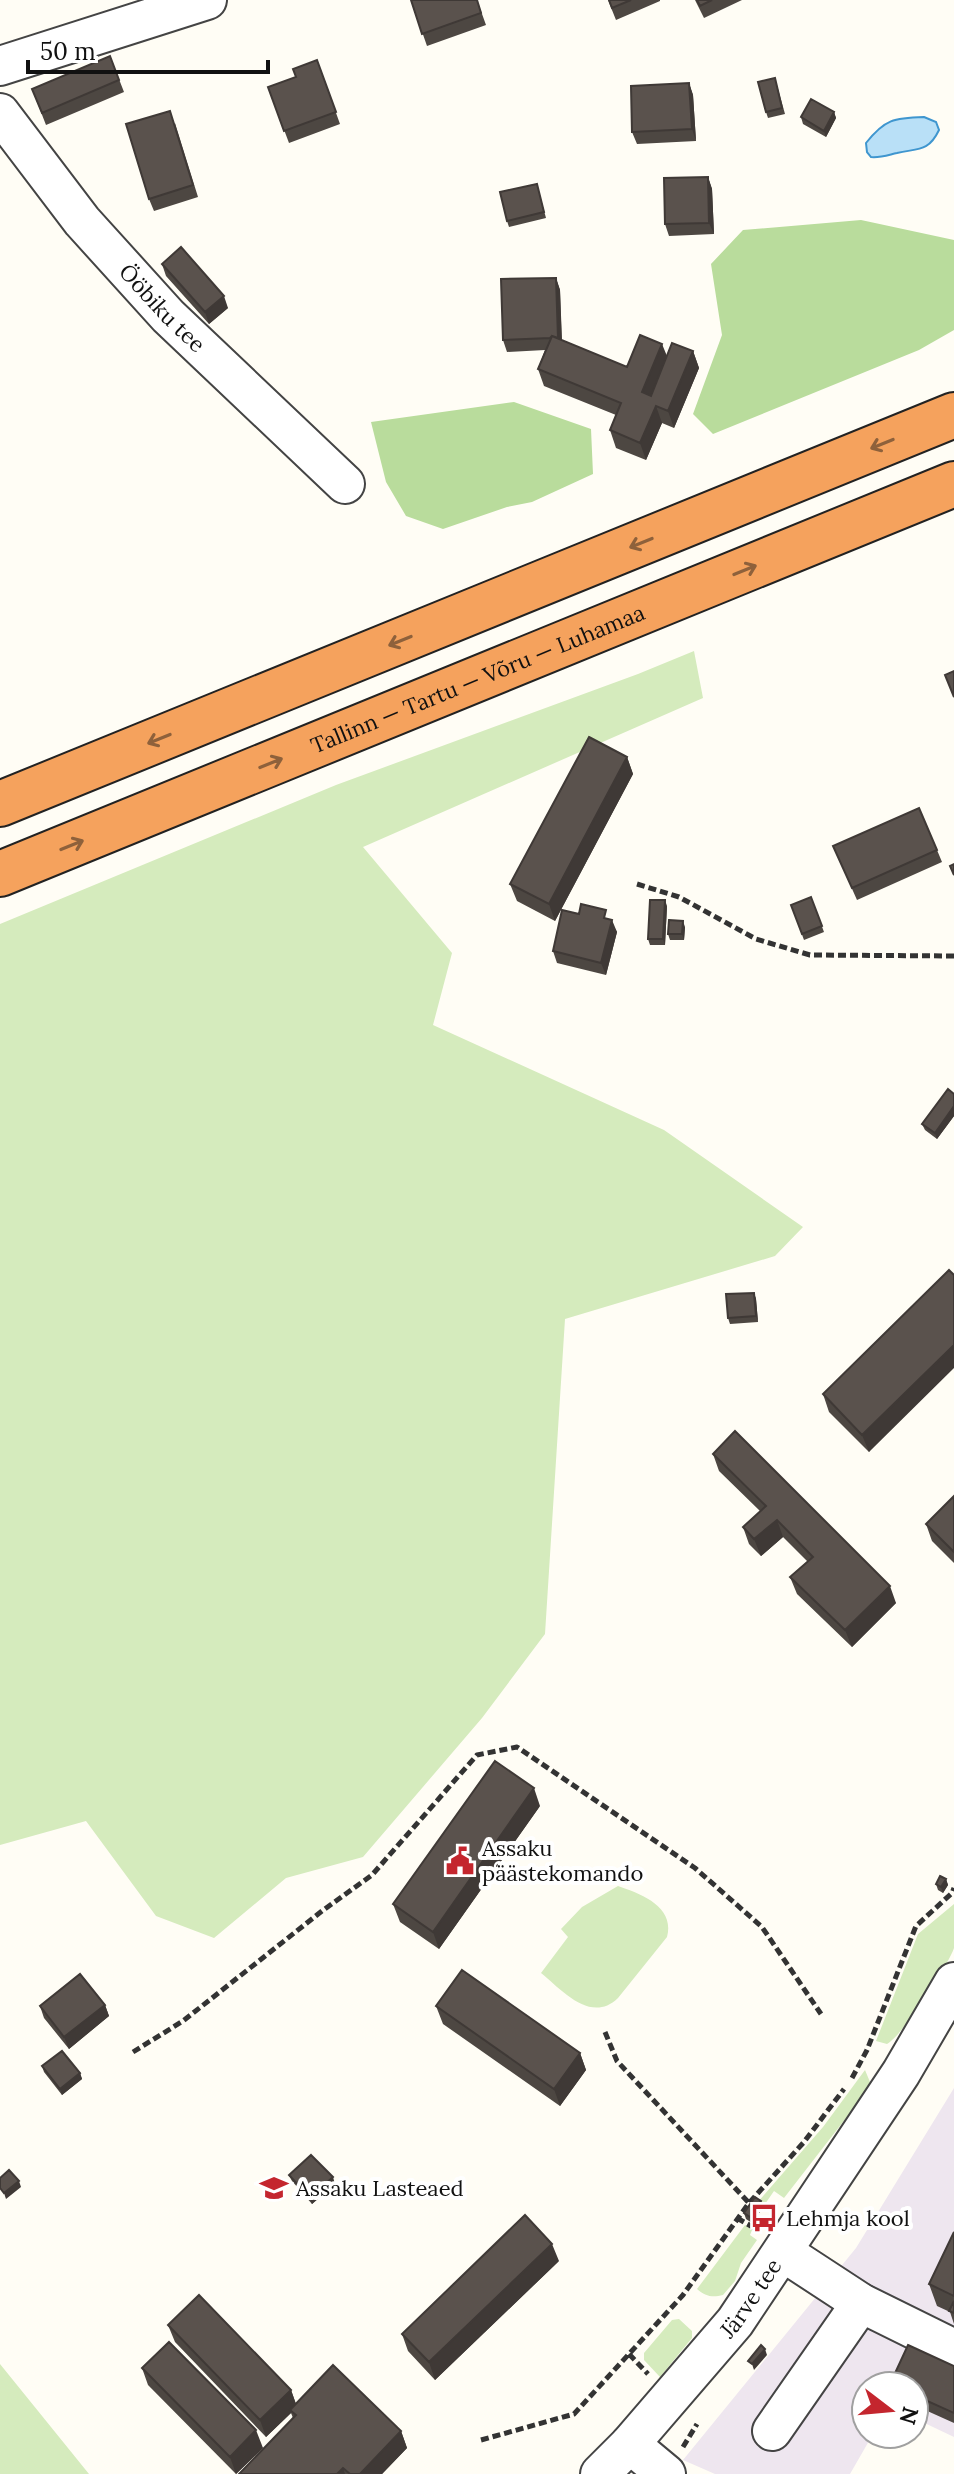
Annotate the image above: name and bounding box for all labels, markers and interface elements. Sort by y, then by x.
scale bar [28,24,268,74]
text: 50 m [40,36,96,67]
street label: Ööbiku tee [113,258,211,358]
one-way arrow [870,438,895,453]
one-way arrow [629,536,654,551]
one-way arrow [732,561,757,576]
street label: Tallinn — Tartu — Võru — Luhamaa [307,598,649,759]
one-way arrow [388,634,413,649]
one-way arrow [147,732,172,747]
one-way arrow [258,755,283,770]
one-way arrow [59,836,84,851]
place label: Assaku päästekomando [481,1834,643,1887]
public building icon: Assaku päästekomando [445,1846,475,1876]
school or university icon: Assaku Lasteaed [259,2173,289,2203]
place label: Assaku Lasteaed [295,2174,464,2202]
bus stop icon: Lehmja kool [749,2203,779,2233]
place label: Lehmja kool [786,2204,910,2232]
street label: Järve tee [713,2253,788,2344]
north arrow [850,2370,930,2450]
text: N [893,2403,925,2428]

